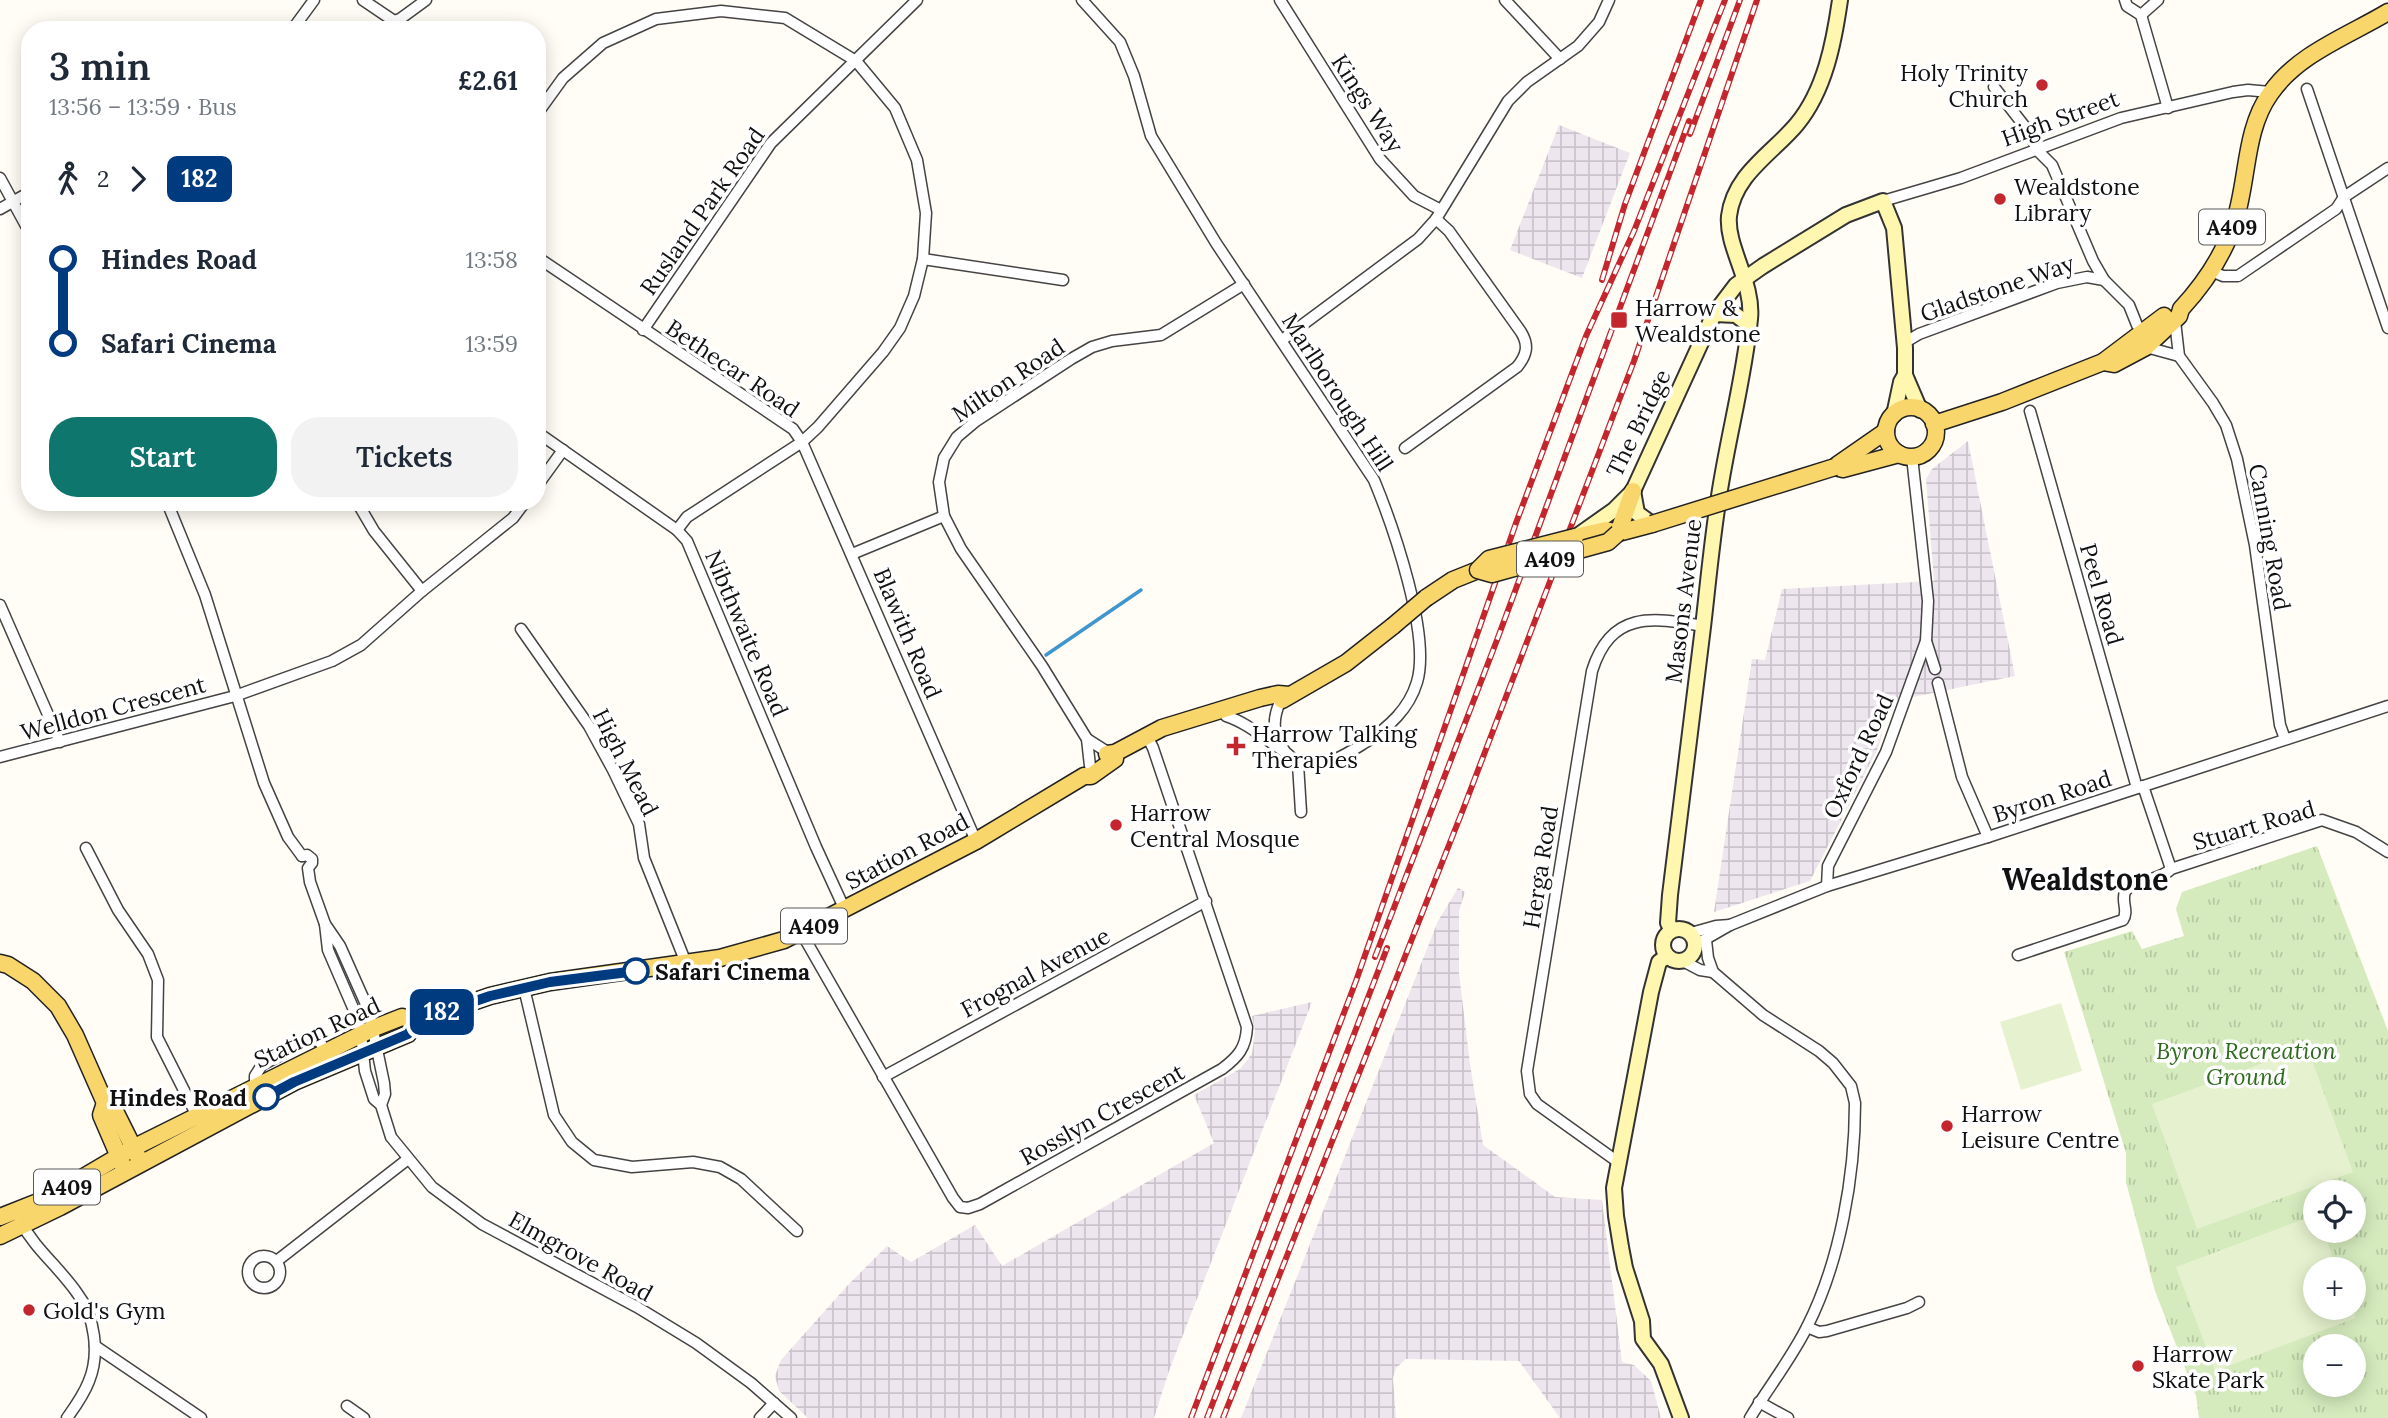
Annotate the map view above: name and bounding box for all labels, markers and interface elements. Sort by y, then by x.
text: 3 min [49,42,151,90]
street label: Kings Way [1326,48,1411,158]
place label: Holy Trinity Church [1900,58,2029,113]
text: £2.61 [458,64,518,97]
marker: Holy Trinity Church [2034,77,2050,93]
street label: High Street [1997,83,2123,153]
text: 13:56 – 13:59 · Bus [49,92,237,121]
street label: Rusland Park Road [633,121,771,300]
icon: walk [49,160,87,198]
icon: forward [119,160,157,198]
text: 182 [181,163,218,194]
text: 2 [97,164,109,193]
place label: Wealdstone Library [2014,172,2140,227]
marker: Wealdstone Library [1992,191,2008,207]
road number: A409 [2199,210,2265,244]
text: Hindes Road [101,243,257,276]
text: 13:58 [466,245,518,274]
street label: Gladstone Way [1916,248,2078,328]
place label: Harrow & Wealdstone [1635,293,1761,348]
street label: Marlborough Hill [1276,307,1400,477]
marker: Harrow & Wealdstone [1609,310,1629,330]
street label: Bethecar Road [661,313,806,424]
text: Safari Cinema [101,327,276,360]
text: 13:59 [465,329,518,358]
street label: Milton Road [946,332,1070,428]
street label: The Bridge [1599,364,1677,482]
button: Start [49,417,277,497]
button: Tickets [291,417,518,497]
street label: Canning Road [2243,461,2297,613]
street label: Masons Avenue [1659,517,1707,685]
street label: Peel Road [2074,540,2130,648]
road number: A409 [1517,542,1583,576]
street label: Nibthwaite Road [699,546,795,721]
street label: Blawith Road [867,563,949,703]
street label: Welldon Crescent [17,669,209,747]
street label: Oxford Road [1816,689,1900,823]
street label: High Mead [587,704,665,821]
place label: Harrow Talking Therapies [1252,719,1418,774]
marker: Harrow Talking Therapies [1226,736,1246,756]
street label: Byron Road [1989,763,2115,829]
street label: Stuart Road [2189,794,2319,856]
place label: Harrow Central Mosque [1130,798,1300,853]
street label: Herga Road [1516,803,1564,930]
street label: Station Road [840,806,974,896]
marker: Harrow Central Mosque [1108,817,1124,833]
district label: Wealdstone [2002,860,2168,898]
road number: A409 [781,908,847,944]
street label: Frognal Avenue [956,921,1114,1023]
place label: Safari Cinema [655,957,810,986]
marker: Safari Cinema [623,958,649,984]
line badge: 182 [402,989,482,1035]
street label: Station Road [249,990,385,1074]
text: 182 [424,996,460,1027]
park label: Byron Recreation Ground [2156,1036,2336,1091]
street label: Rosslyn Crescent [1015,1057,1189,1171]
place label: Hindes Road [109,1083,247,1112]
marker: Hindes Road [253,1084,279,1110]
place label: Harrow Leisure Centre [1961,1099,2119,1154]
marker: Harrow Leisure Centre [1939,1118,1955,1134]
road number: A409 [34,1170,100,1204]
map controls [2303,1180,2366,1397]
button: locate [2303,1180,2366,1243]
street label: Elmgrove Road [504,1204,658,1308]
button: + [2303,1257,2366,1320]
place label: Gold's Gym [43,1296,166,1325]
marker: Gold's Gym [21,1302,37,1318]
button: − [2303,1334,2366,1397]
place label: Harrow Skate Park [2152,1339,2265,1394]
marker: Harrow Skate Park [2130,1358,2146,1374]

